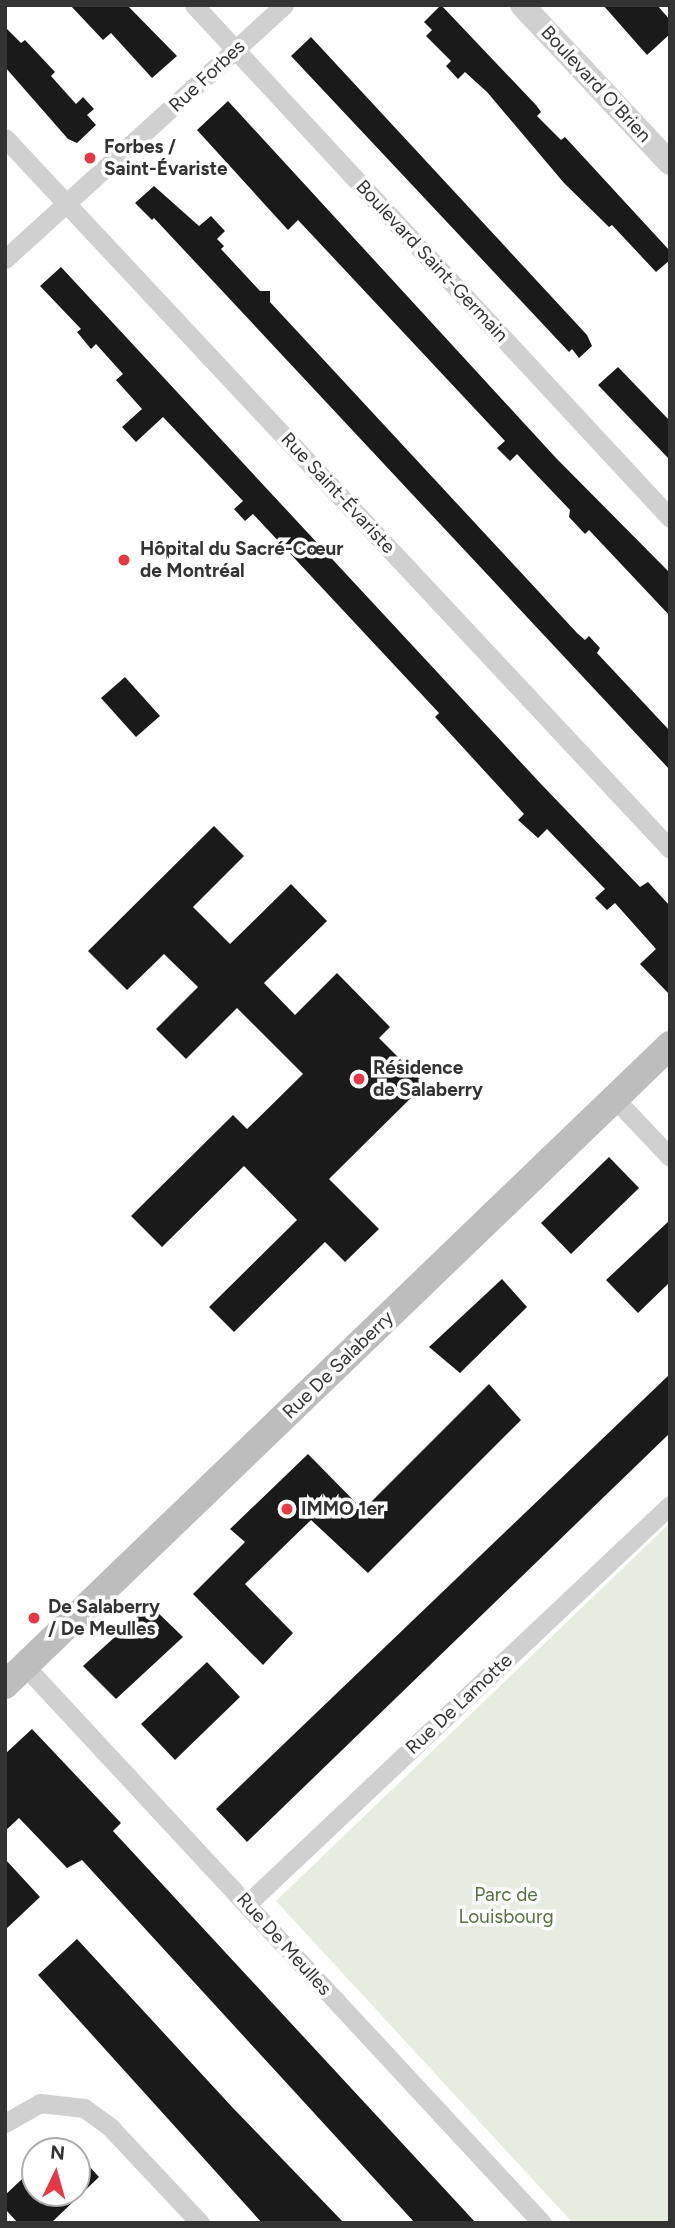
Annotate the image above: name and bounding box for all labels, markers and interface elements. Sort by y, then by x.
street label: Boulevard O'Brien [536,21,656,147]
street label: Rue Forbes [164,35,250,117]
place label: Forbes / Saint-Évariste [104,136,227,180]
marker: Forbes / Saint-Évariste [82,150,98,166]
street label: Boulevard Saint-Germain [351,175,513,347]
street label: Rue Saint-Évariste [276,428,400,558]
place label: Hôpital du Sacré-Cœur de Montréal [140,538,343,582]
marker: Hôpital du Sacré-Cœur de Montréal [114,550,134,570]
place label: Résidence de Salaberry [373,1057,483,1101]
marker: Résidence de Salaberry [351,1071,367,1087]
street label: Rue De Salaberry [278,1306,398,1424]
place label: IMMO 1er [301,1498,384,1520]
marker: IMMO 1er [279,1501,295,1517]
place label: De Salaberry / De Meulles [48,1596,160,1640]
marker: De Salaberry / De Meulles [26,1610,42,1626]
street label: Rue De Lamotte [401,1649,517,1759]
park label: Parc de Louisbourg [458,1884,554,1928]
street label: Rue De Meulles [232,1888,336,2000]
north arrow [21,2137,91,2207]
text: N [49,2140,66,2165]

